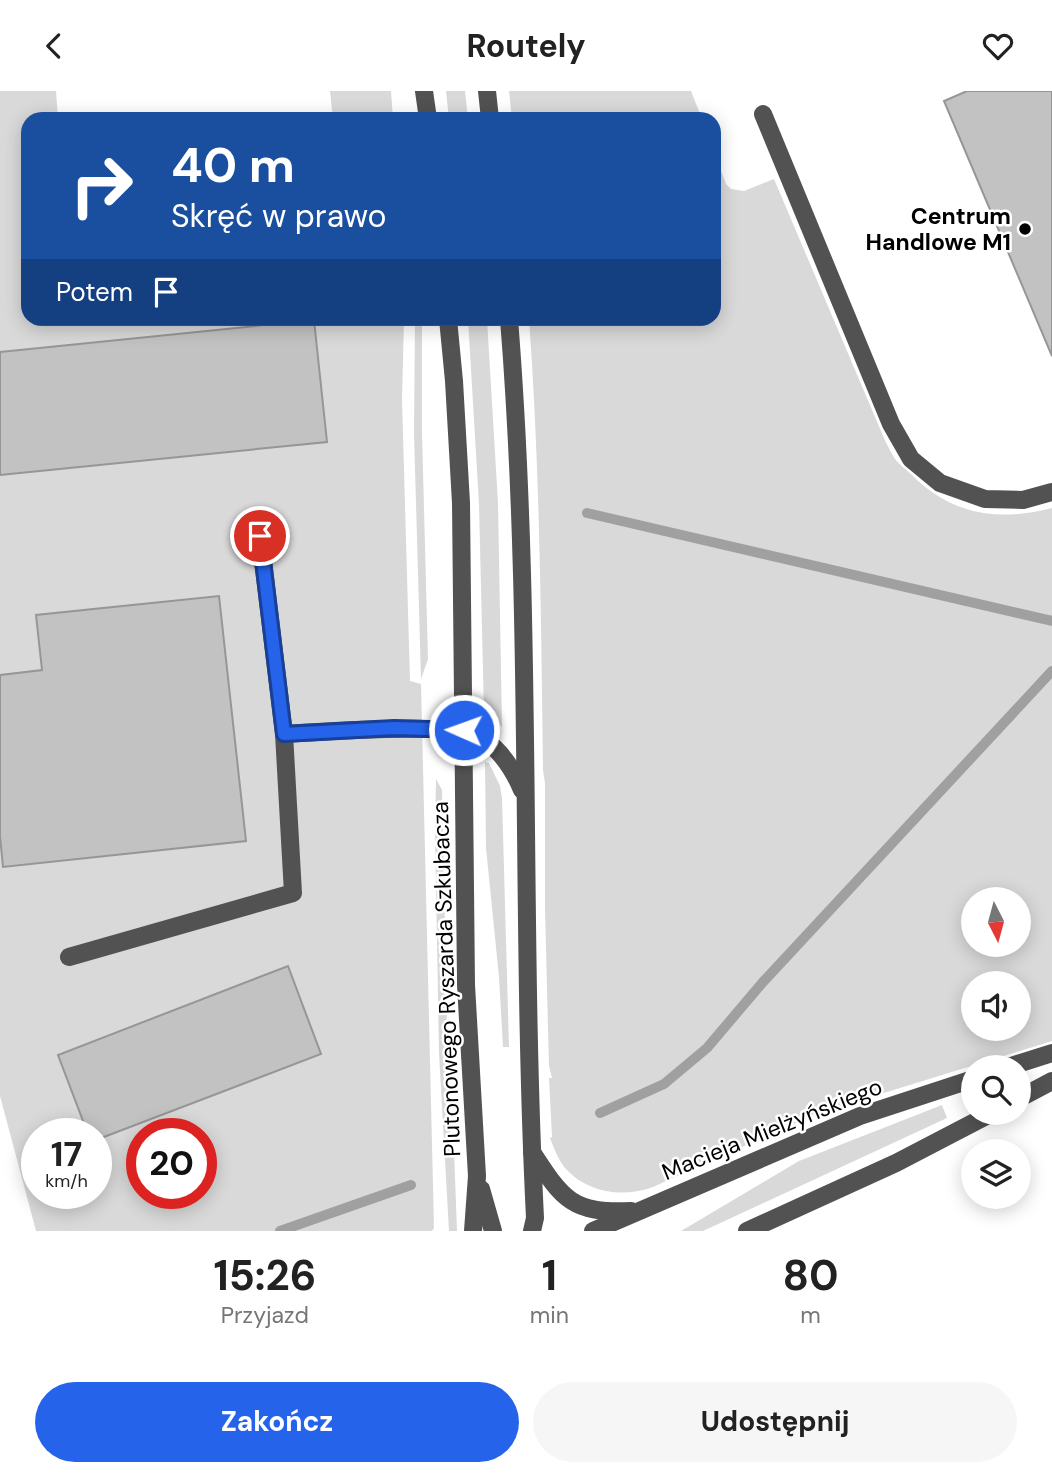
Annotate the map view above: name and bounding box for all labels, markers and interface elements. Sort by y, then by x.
text: Routely [466,25,586,67]
icon: back [35,27,73,65]
icon: heart [979,27,1017,65]
text: 40 m [171,133,295,197]
icon: right [56,140,147,231]
text: Skręć w prawo [171,195,387,237]
place label: Centrum Handlowe M1 [866,201,1011,257]
marker: Centrum Handlowe M1 [1017,221,1033,237]
icon: arrive [147,273,185,311]
text: Potem [56,275,133,309]
pin [230,506,290,566]
icon: arrive [241,517,279,555]
position arrow [427,693,501,767]
street label: Plutonowego Ryszarda Szkubacza [425,801,467,1157]
north arrow [961,887,1031,957]
map controls [961,887,1031,1209]
button: sound [961,971,1031,1041]
button: search [961,1055,1031,1125]
street label: Macieja Mielżyńskiego [657,1071,887,1187]
speed limit sign: 20 [126,1118,217,1209]
text: 17 [51,1131,82,1177]
button: layers [961,1139,1031,1209]
text: km/h [45,1169,88,1193]
text: 15:26 [213,1248,316,1303]
text: 1 [542,1248,557,1303]
text: 80 [782,1248,839,1303]
text: Przyjazd [221,1300,309,1330]
text: min [530,1300,569,1330]
text: m [800,1300,821,1330]
button: Zakończ [35,1382,519,1462]
button: Udostępnij [533,1382,1017,1462]

